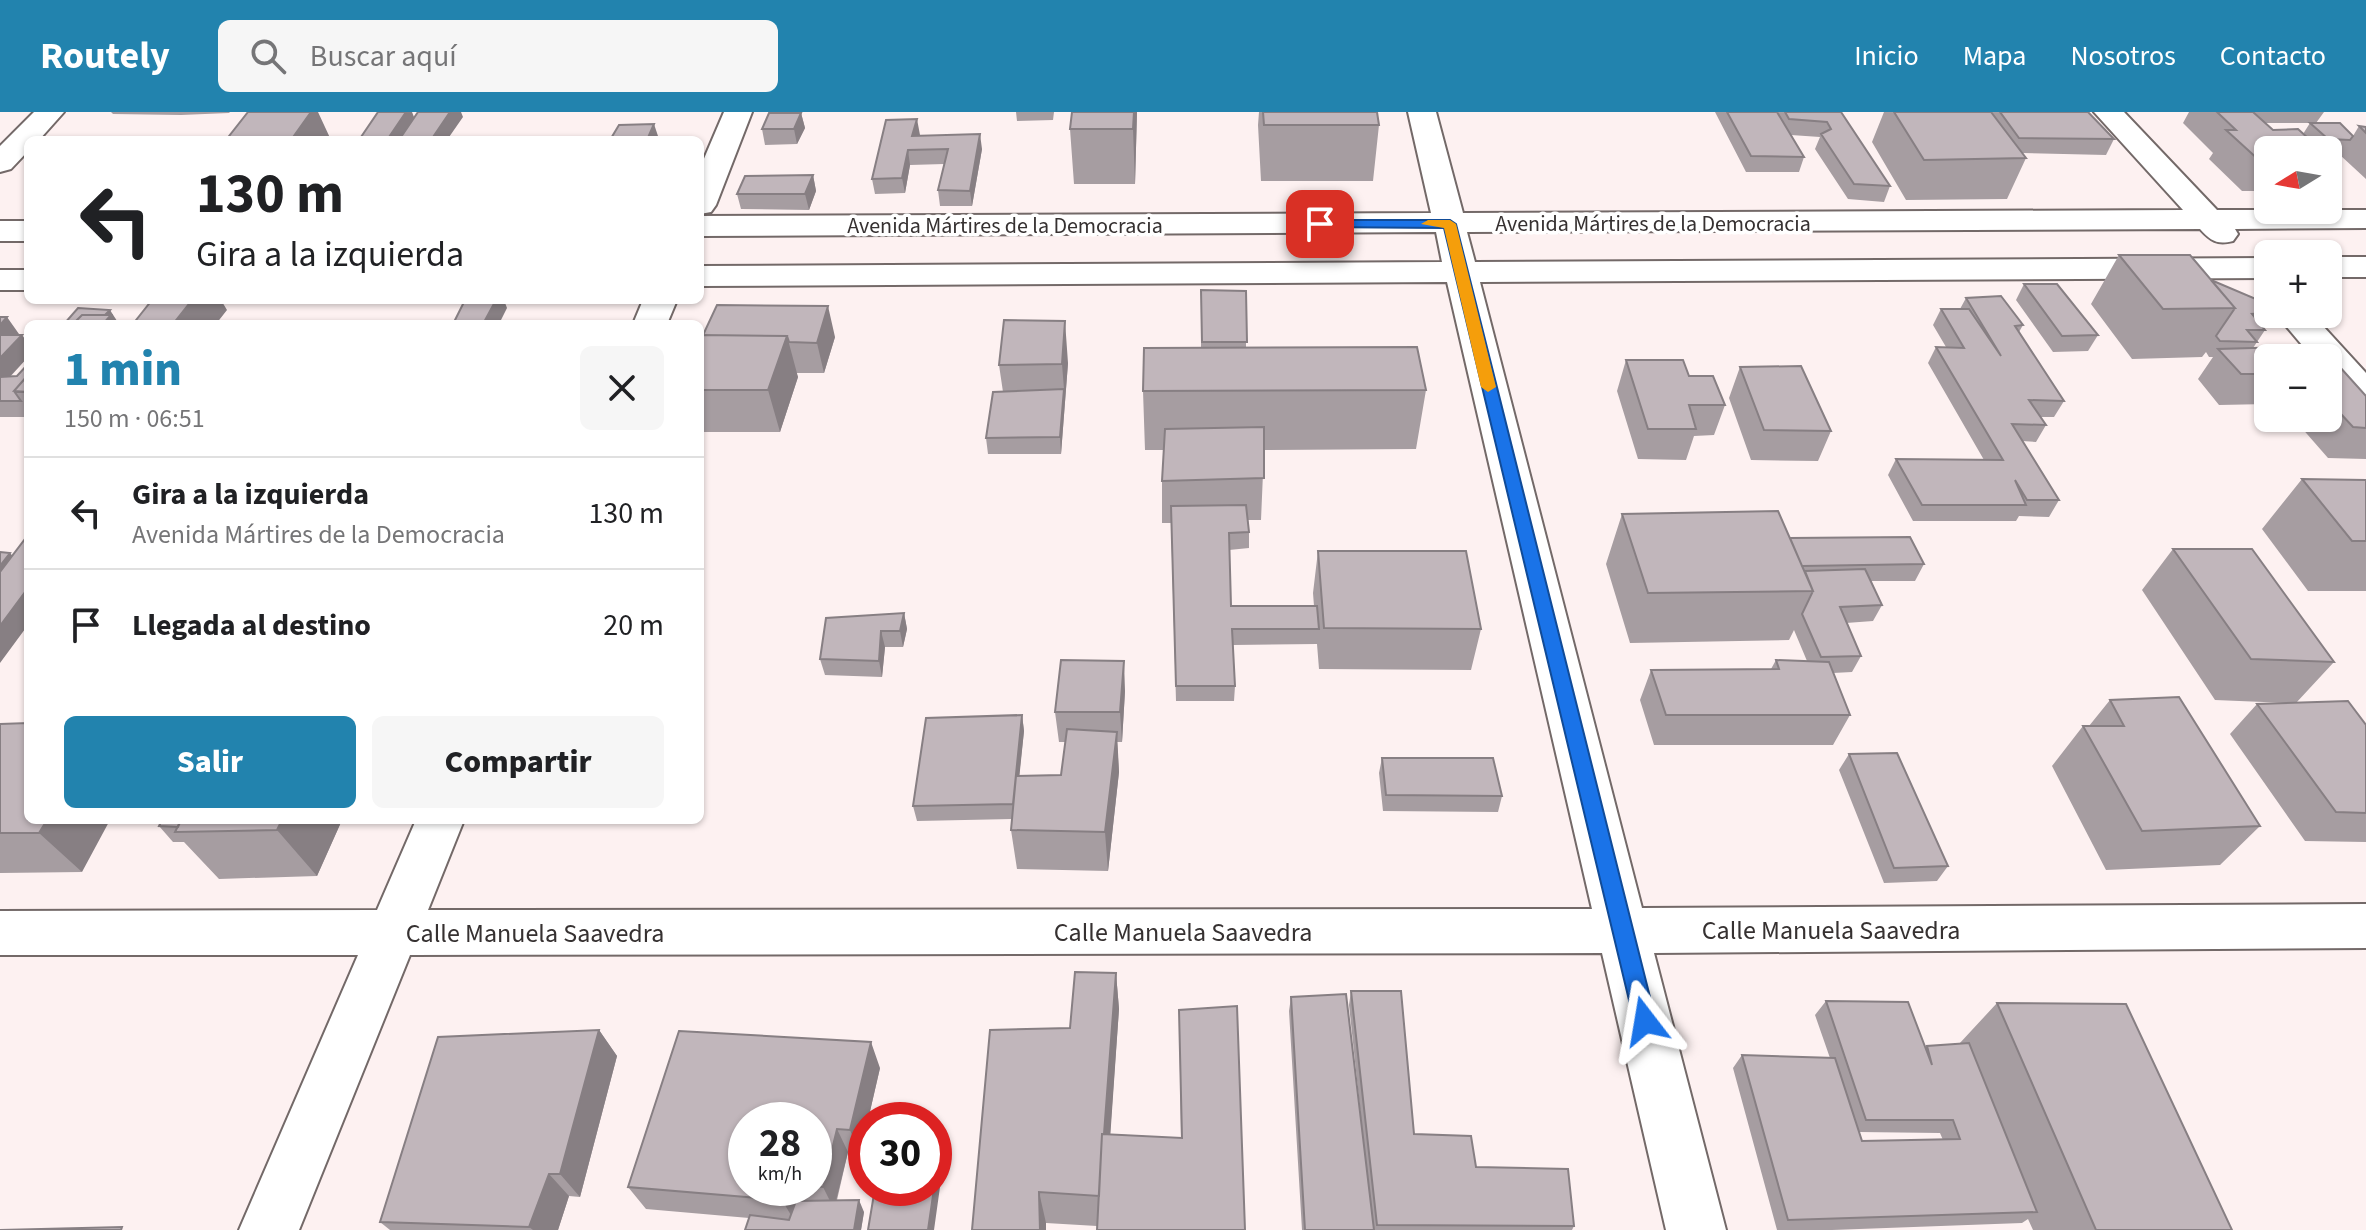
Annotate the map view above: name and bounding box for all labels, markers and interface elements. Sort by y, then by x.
search box [218,20,778,92]
text: Routely [40,29,170,83]
icon: search [246,34,290,78]
text: Buscar aquí [310,35,457,78]
text: Inicio [1854,36,1919,76]
text: Mapa [1963,36,2026,76]
text: Nosotros [2070,36,2176,76]
text: Contacto [2220,36,2326,76]
north arrow [2254,136,2342,224]
map controls [2254,136,2342,432]
text: 130 m [196,155,344,234]
icon: left [64,168,168,272]
pin [1286,190,1354,258]
icon: arrive [1298,202,1342,246]
street label: Avenida Mártires de la Democracia [1495,208,1811,240]
street label: Avenida Mártires de la Democracia [847,210,1163,242]
text: Gira a la izquierda [196,229,464,280]
button: + [2254,240,2342,328]
text: 1 min [64,336,182,404]
button: − [2254,344,2342,432]
button: close [580,346,664,430]
text: 150 m · 06:51 [64,400,205,437]
text: Gira a la izquierda [132,473,369,516]
icon: left [64,491,108,535]
text: 130 m [588,492,664,535]
text: Avenida Mártires de la Democracia [132,516,505,553]
icon: arrive [64,603,108,647]
text: Llegada al destino [132,604,371,647]
text: 20 m [603,604,664,647]
button: Salir [64,716,356,808]
button: Compartir [372,716,664,808]
street label: Calle Manuela Saavedra [1702,912,1960,949]
street label: Calle Manuela Saavedra [1054,914,1312,951]
street label: Calle Manuela Saavedra [406,915,664,952]
position arrow [1603,979,1687,1063]
speed limit sign: 30 [848,1102,952,1206]
text: 28 [759,1115,801,1172]
text: km/h [758,1160,802,1188]

